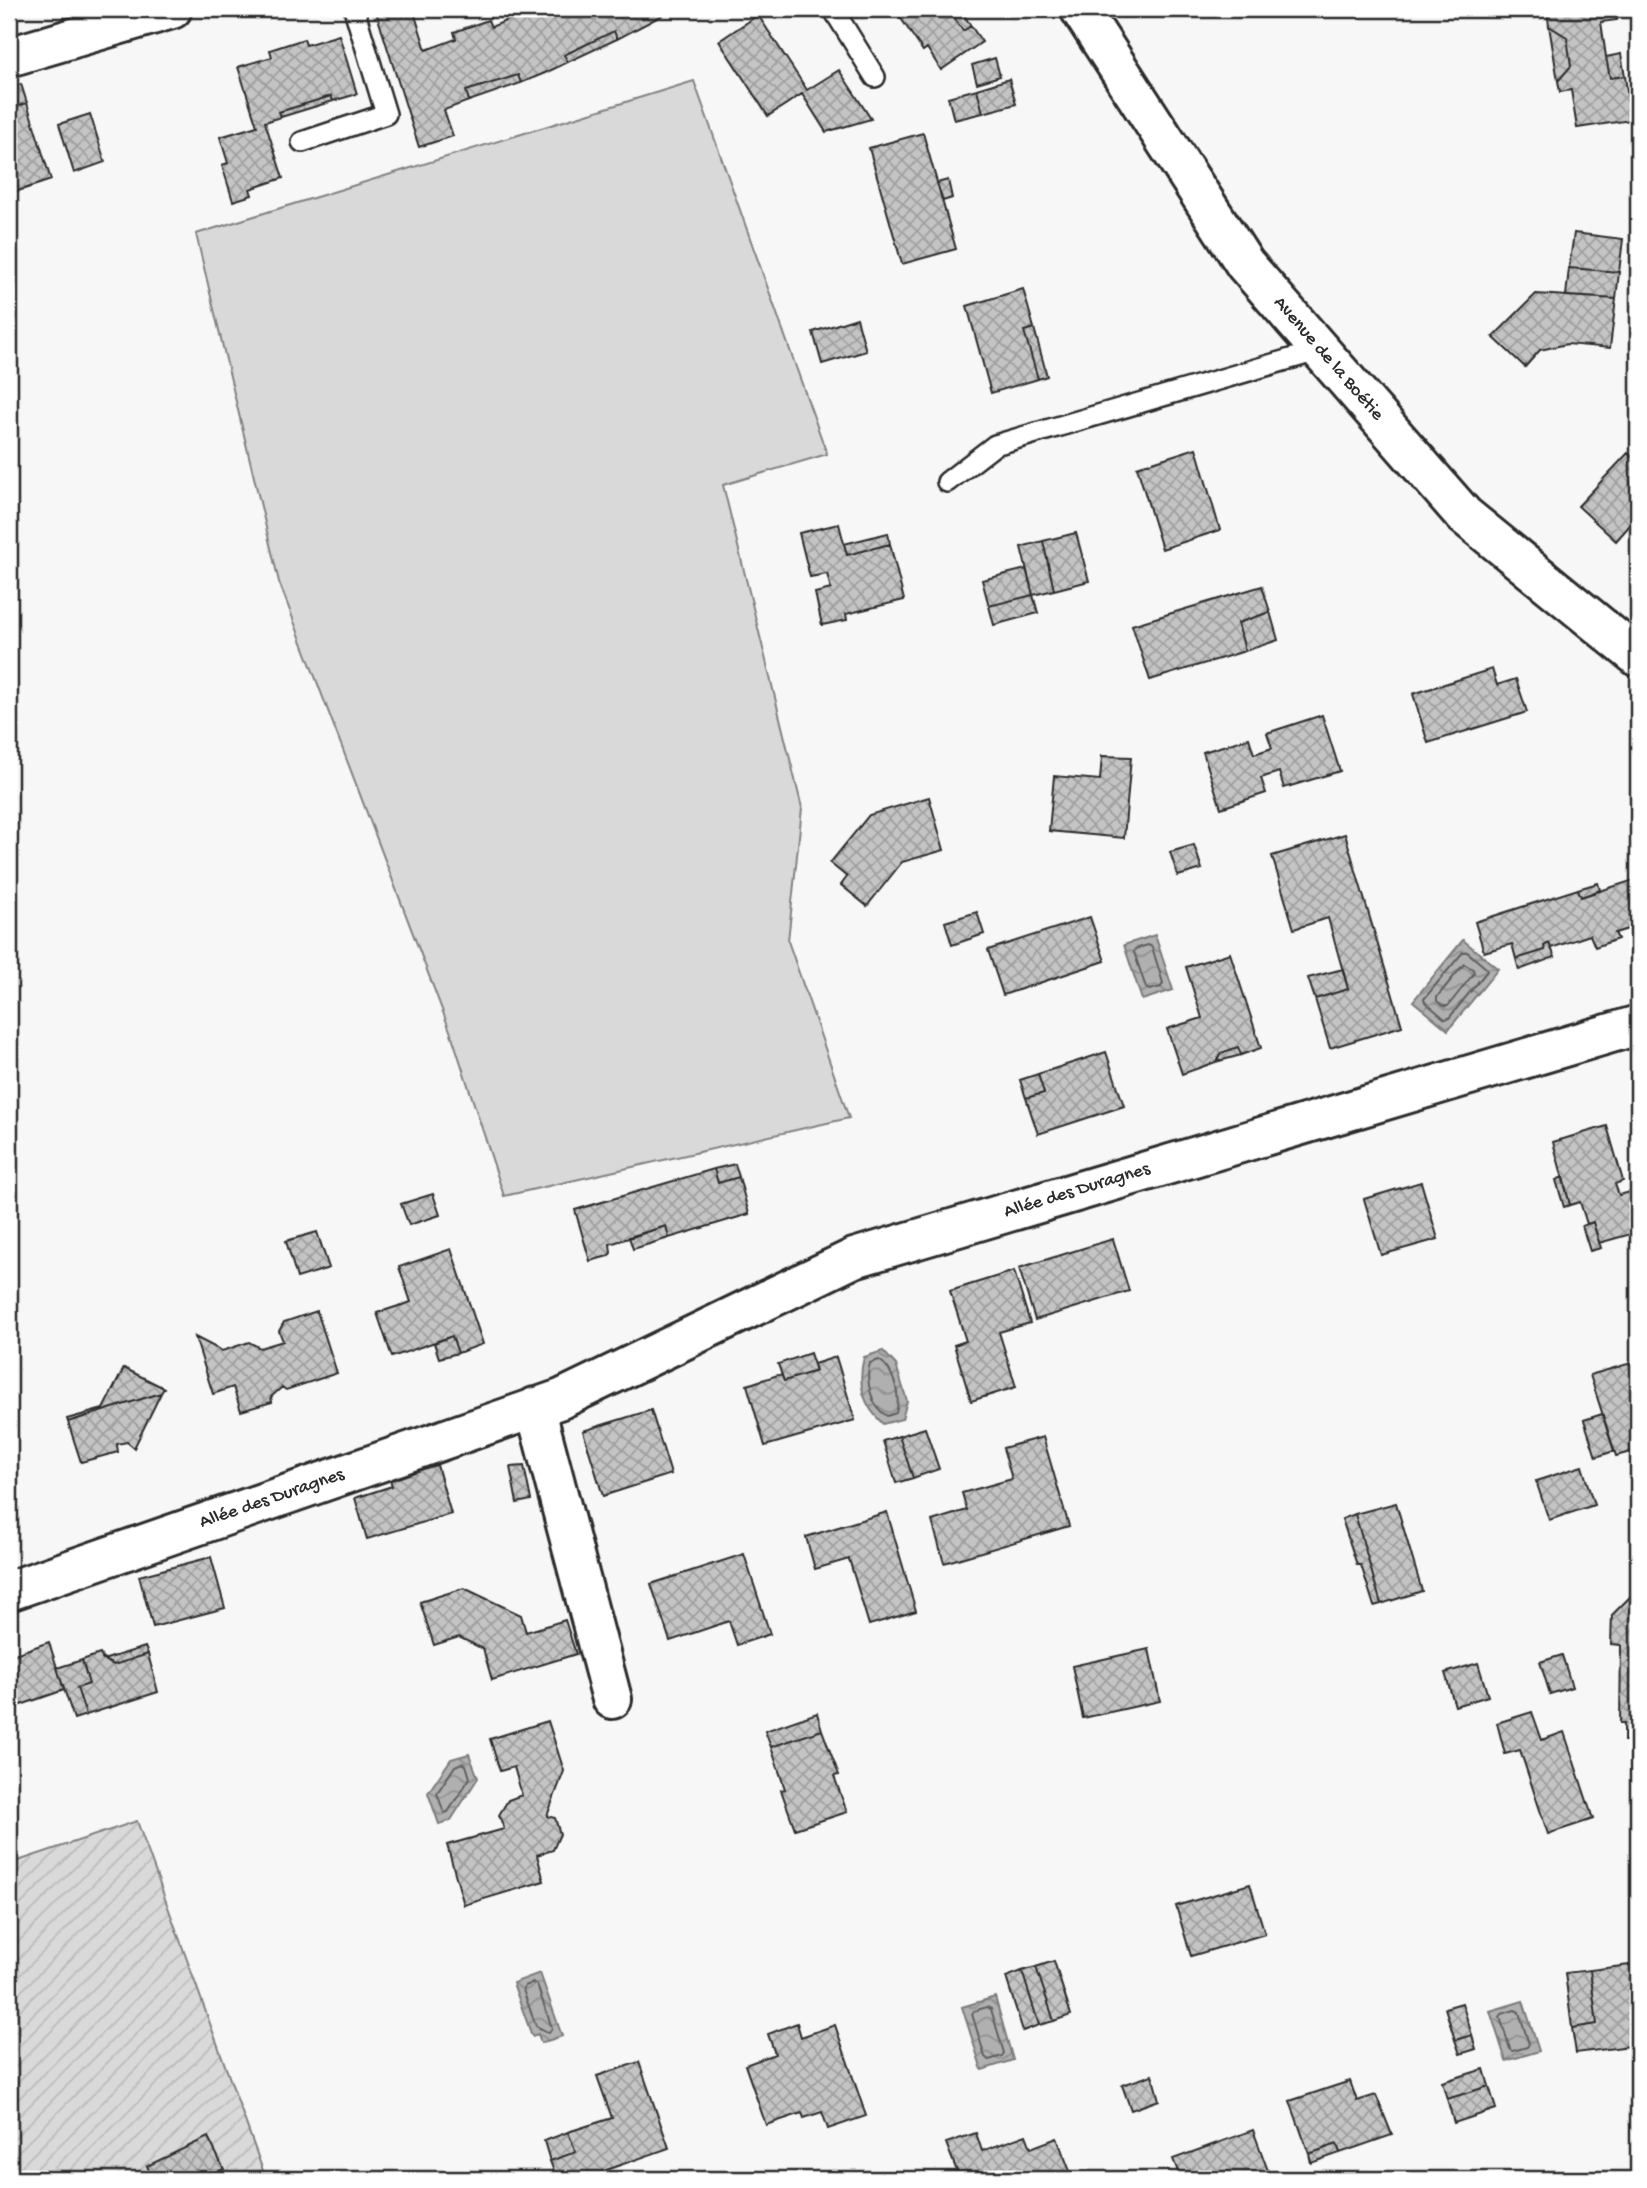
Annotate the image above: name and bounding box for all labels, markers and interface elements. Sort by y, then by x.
street label: Avenue de la Boétie [1268,292,1388,426]
street label: Allée des Duragnes [1001,1158,1154,1224]
street label: Allée des Duragnes [197,1463,348,1535]

